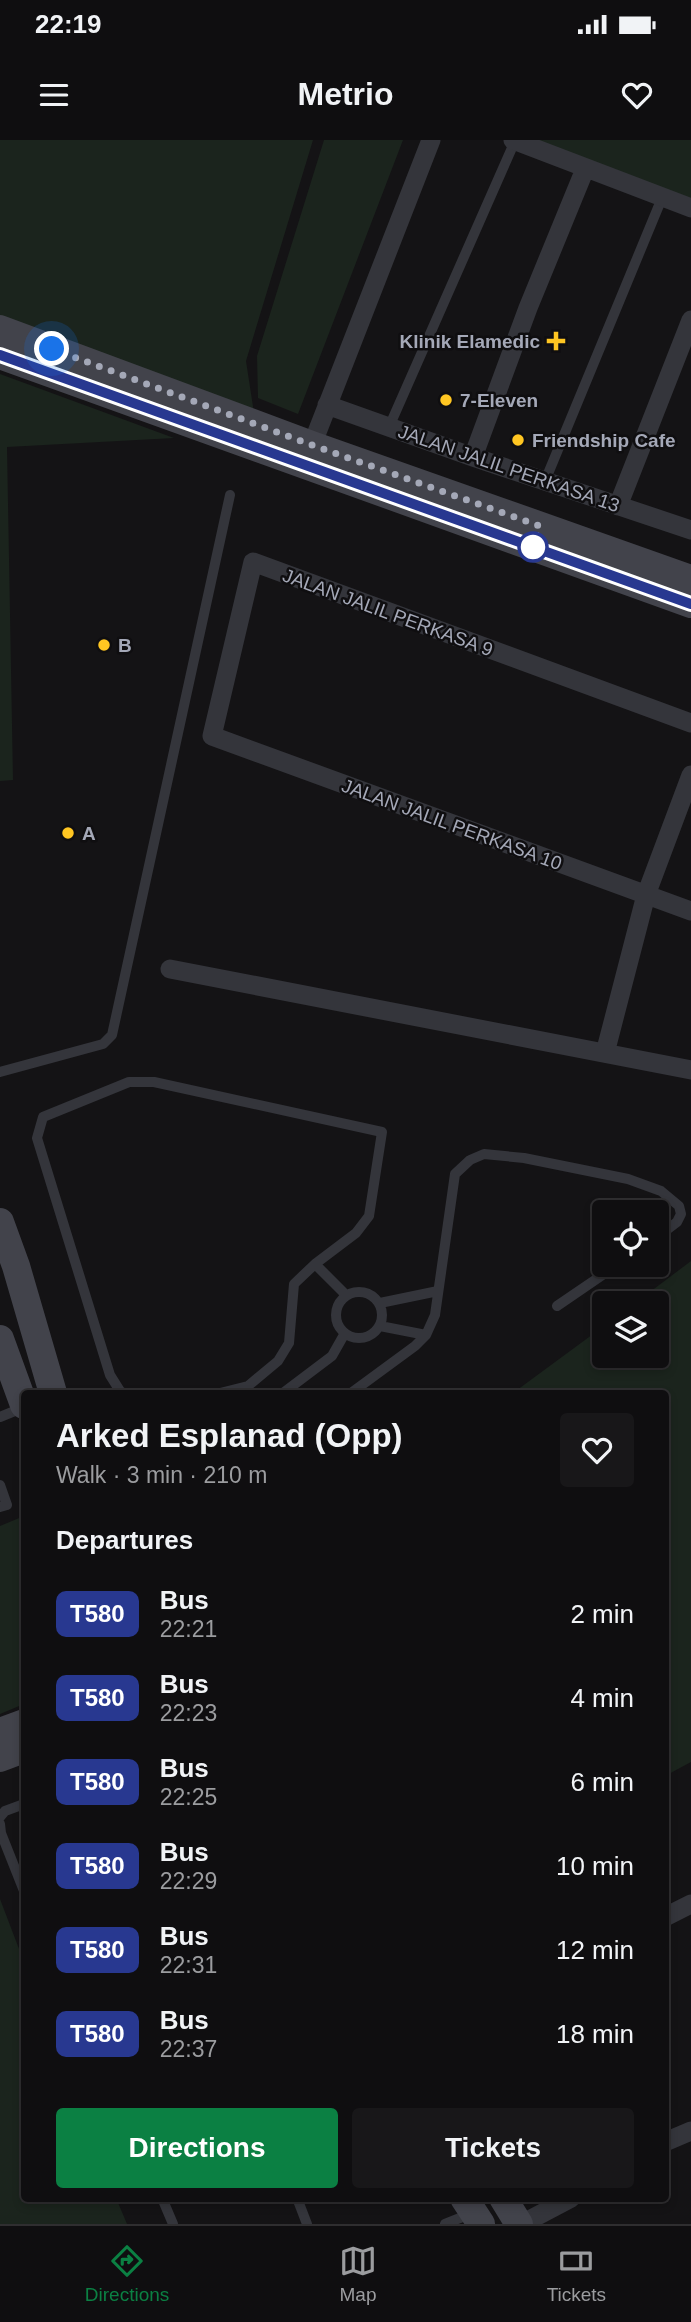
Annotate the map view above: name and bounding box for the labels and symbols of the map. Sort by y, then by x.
your location [34,331,69,366]
place label: Klinik Elamedic [400,331,540,352]
marker: Klinik Elamedic [546,331,566,351]
place label: 7-Eleven [460,390,538,411]
marker: 7-Eleven [438,392,454,408]
street label: JALAN JALIL PERKASA 13 [395,421,622,516]
place label: Friendship Cafe [532,430,676,451]
marker: Friendship Cafe [510,432,526,448]
unlabelled marker [518,532,548,562]
street label: JALAN JALIL PERKASA 9 [280,565,496,660]
place label: B [118,635,132,656]
marker: B [96,637,112,653]
street label: JALAN JALIL PERKASA 10 [339,775,565,874]
place label: A [82,823,96,844]
marker: A [60,825,76,841]

